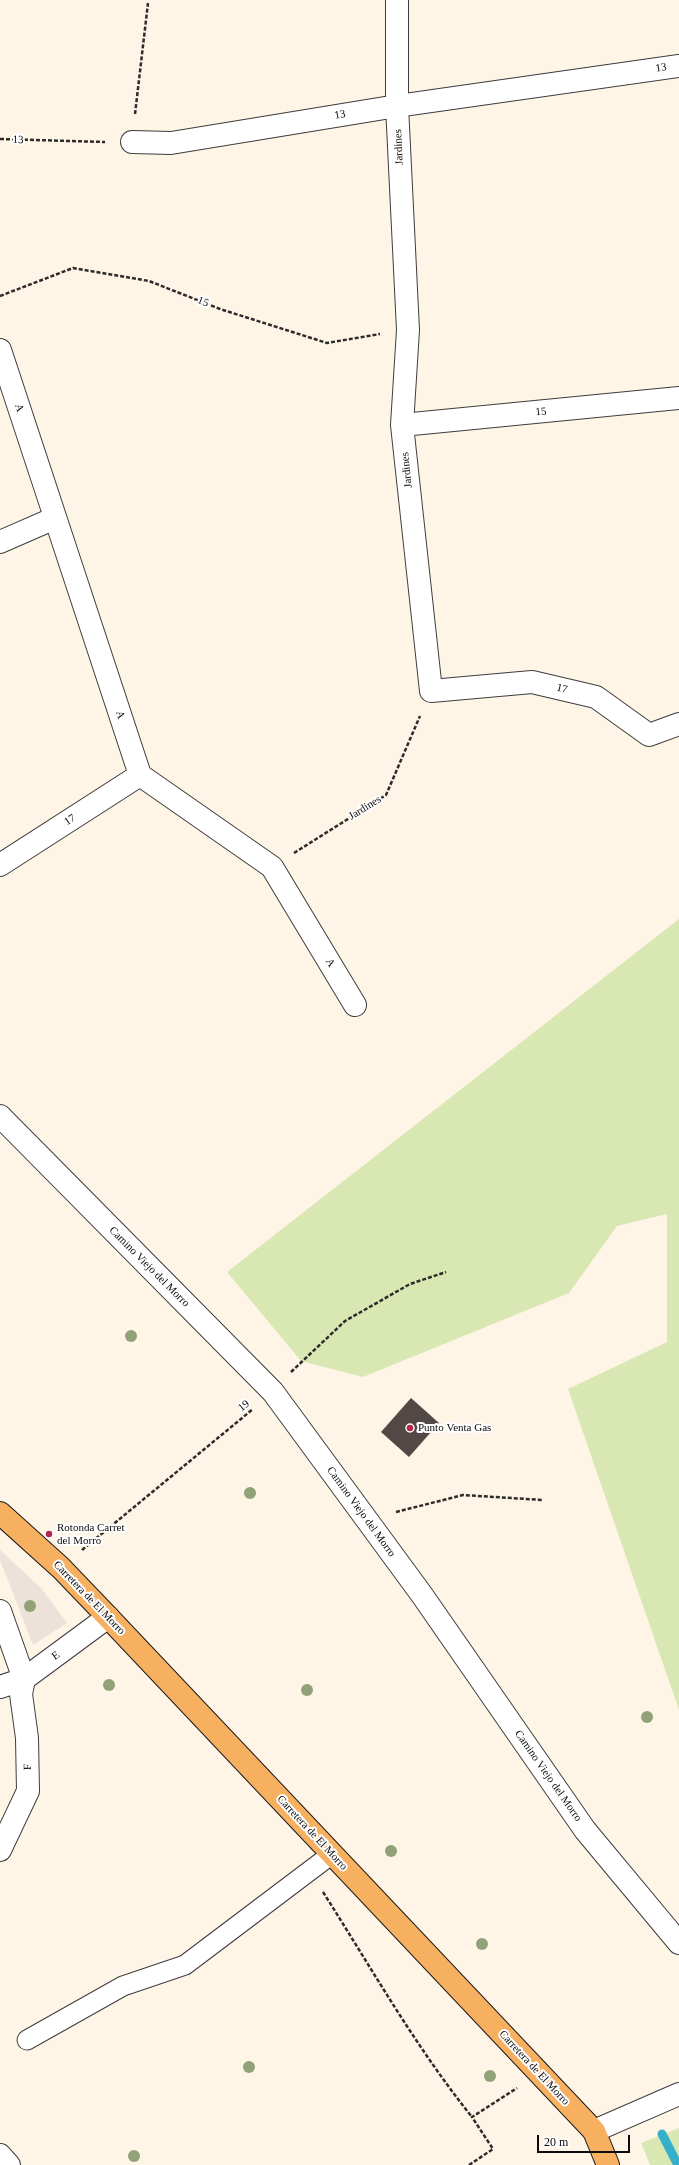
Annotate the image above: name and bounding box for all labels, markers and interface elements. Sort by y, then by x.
street label: 13 [655,61,667,75]
street label: 13 [334,108,346,122]
street label: Jardines [391,129,407,165]
street label: 13 [12,133,24,147]
street label: 15 [195,294,211,310]
street label: A [11,402,27,414]
street label: 15 [535,405,547,419]
street label: Jardines [399,451,415,489]
street label: 17 [555,681,569,697]
street label: A [112,709,128,721]
street label: Jardines [346,793,384,823]
street label: 17 [62,811,78,829]
street label: A [322,956,338,970]
street label: Camino Viejo del Morro [106,1224,192,1310]
street label: 19 [236,1397,252,1415]
place label: Punto Venta Gas [418,1421,491,1435]
marker: Punto Venta Gas [405,1423,415,1433]
street label: Camino Viejo del Morro [324,1464,398,1560]
place label: Rotonda Carret del Morro [57,1521,125,1547]
marker: Rotonda Carret del Morro [44,1529,54,1539]
street label: Carretera de El Morro [50,1558,128,1638]
street label: E [49,1649,63,1663]
street label: Camino Viejo del Morro [512,1728,584,1824]
street label: F [21,1764,35,1770]
street label: Carretera de El Morro [274,1793,350,1873]
street label: Carretera de El Morro [496,2028,572,2108]
scale bar [539,2127,632,2153]
text: 20 m [544,2135,568,2149]

